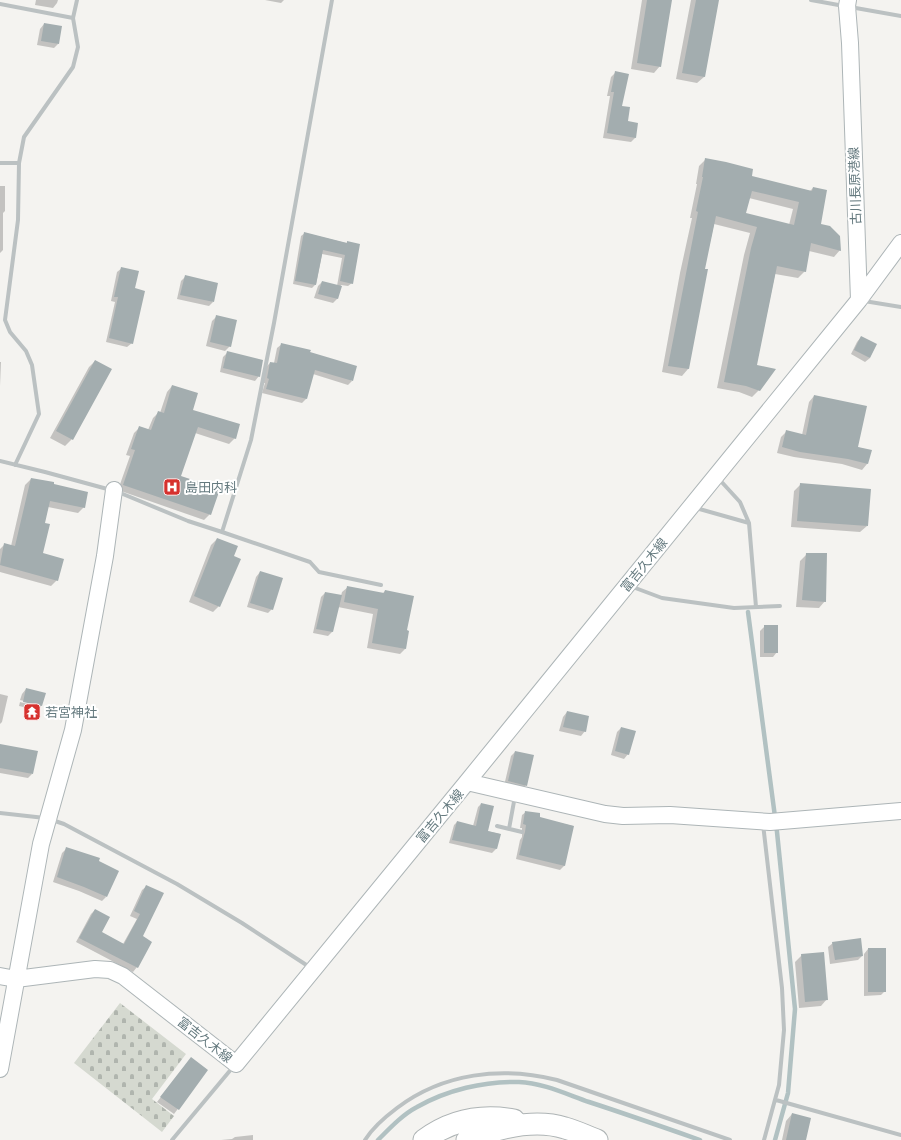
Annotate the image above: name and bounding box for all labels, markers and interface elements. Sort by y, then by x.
street label: 古川長原港線 [846,147,864,225]
hospital icon: 島田内科 [162,477,182,497]
place label: 島田内科 [185,480,237,495]
street label: 富吉久木線 [618,535,670,595]
temple icon: 若宮神社 [22,702,42,722]
place label: 若宮神社 [45,705,97,720]
street label: 富吉久木線 [413,786,467,846]
street label: 富吉久木線 [175,1014,235,1066]

